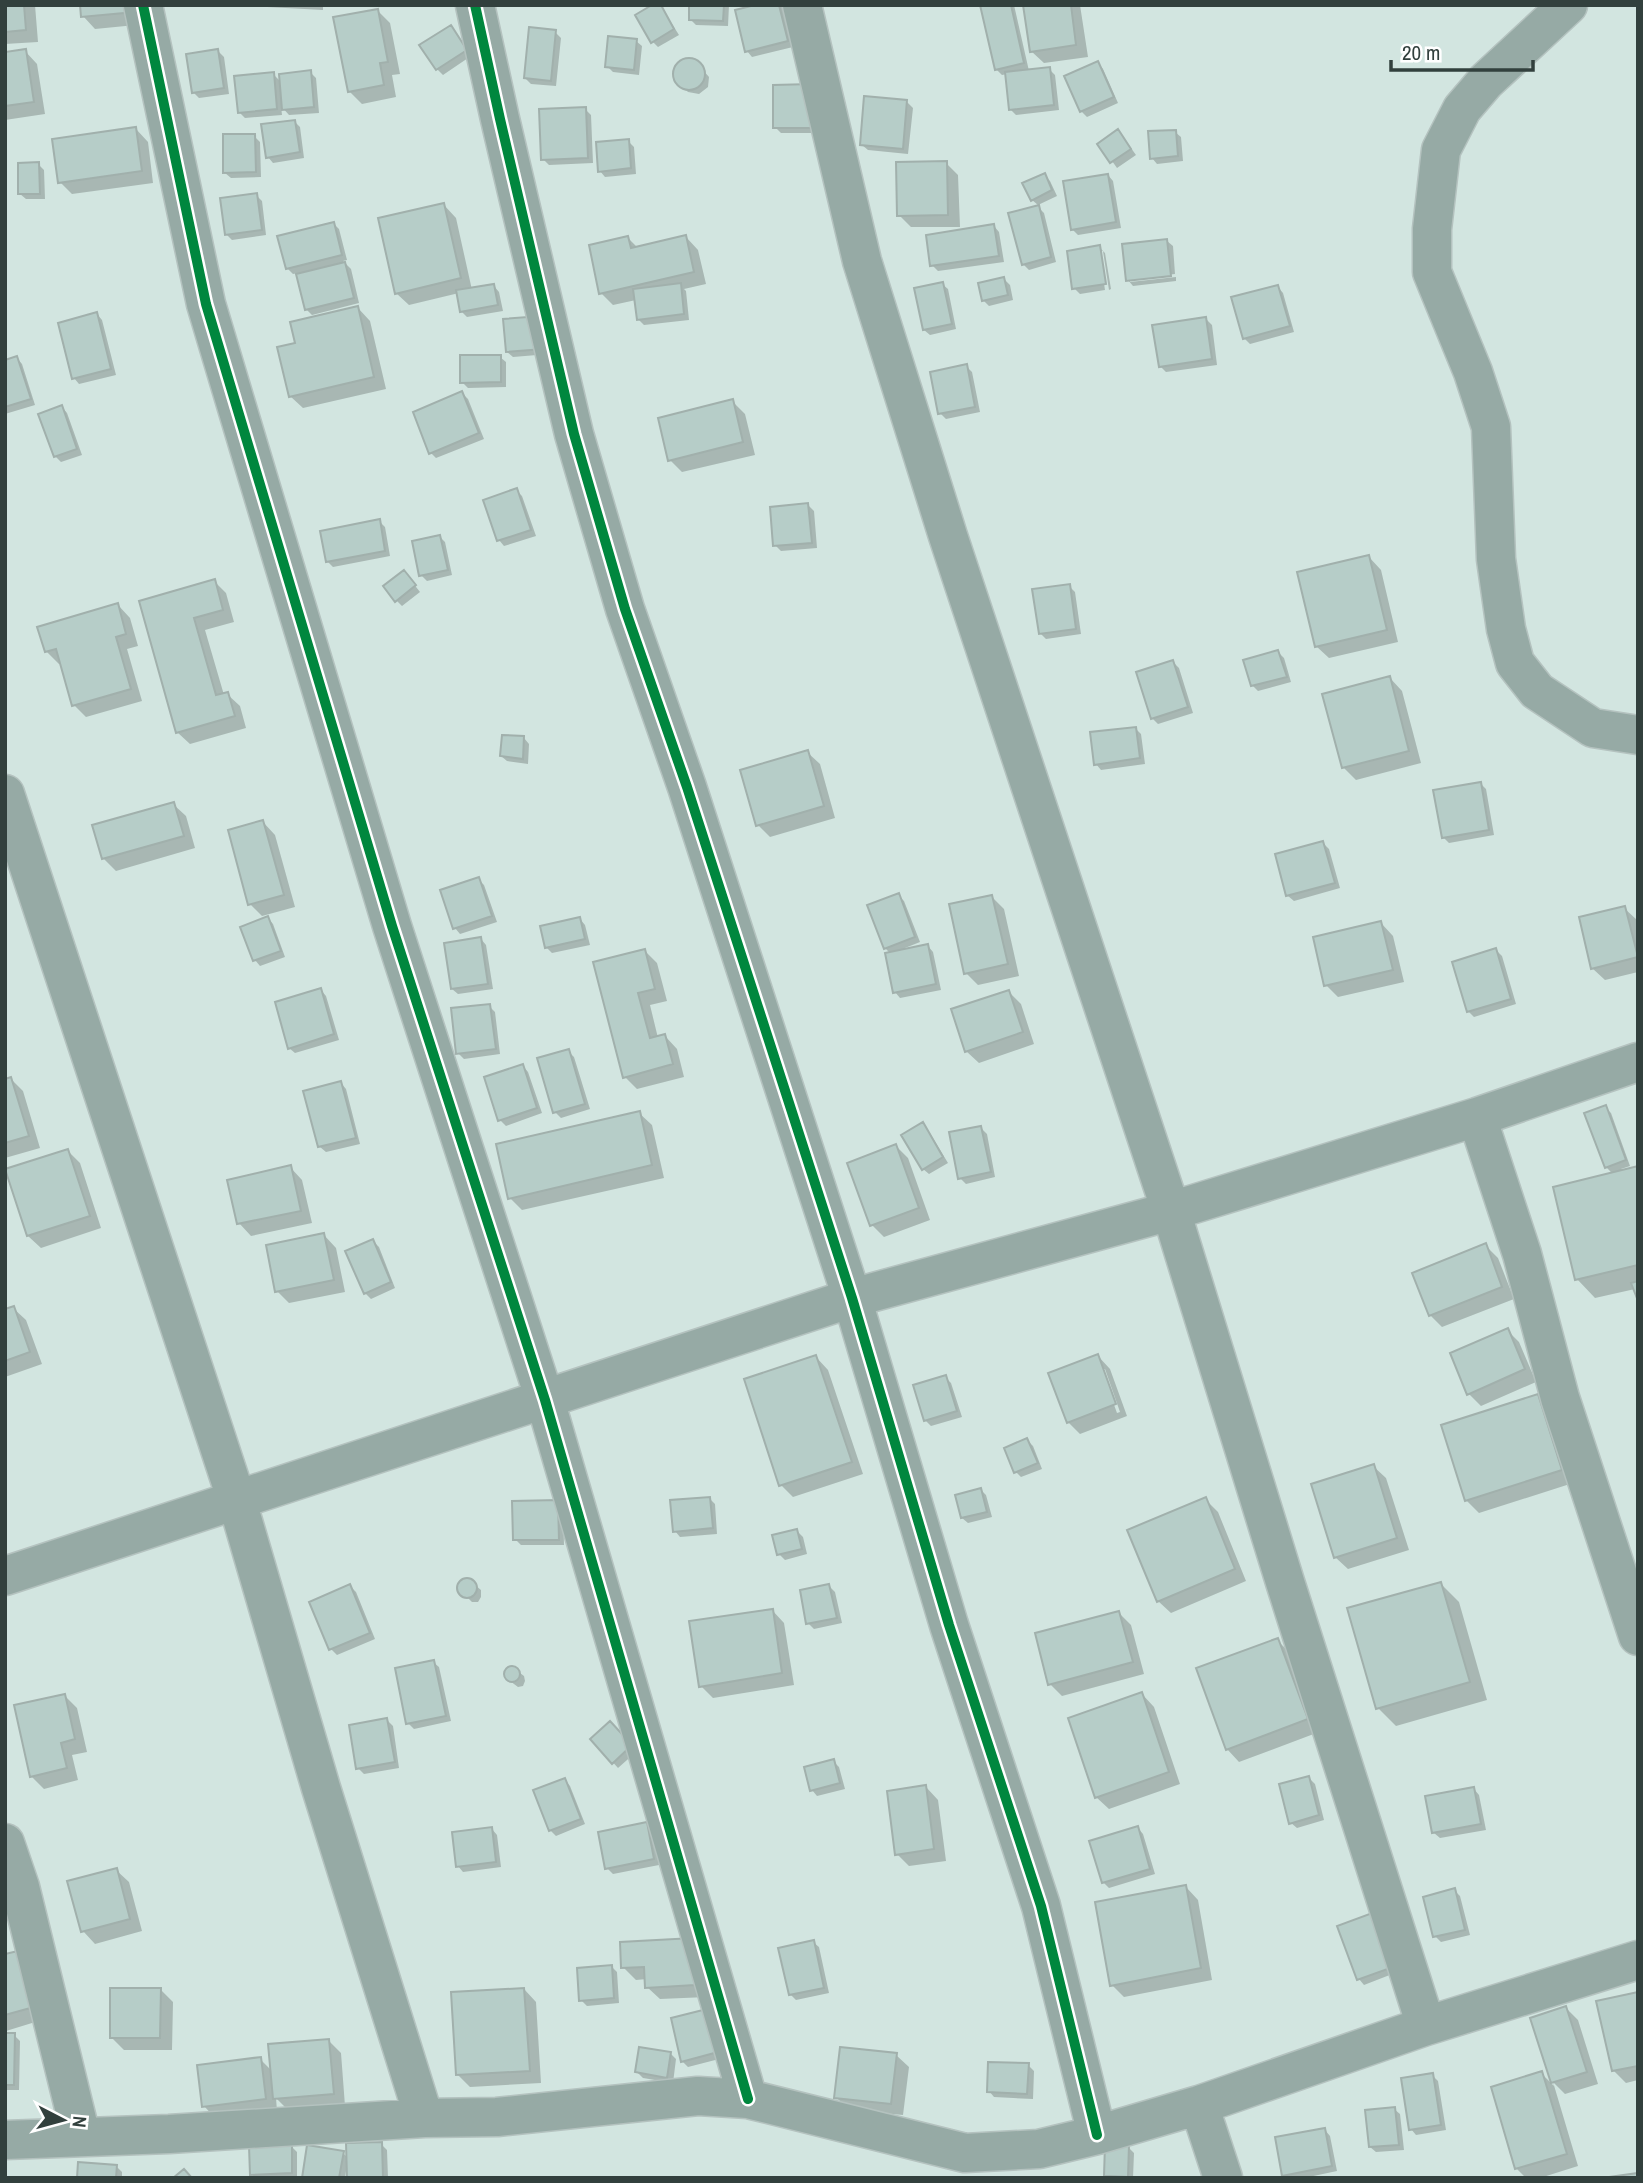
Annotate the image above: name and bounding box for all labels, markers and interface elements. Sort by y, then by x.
scale bar [1391,28,1533,72]
text: 20 m [1402,38,1440,67]
north arrow [28,2085,98,2155]
text: N [66,2115,93,2129]

